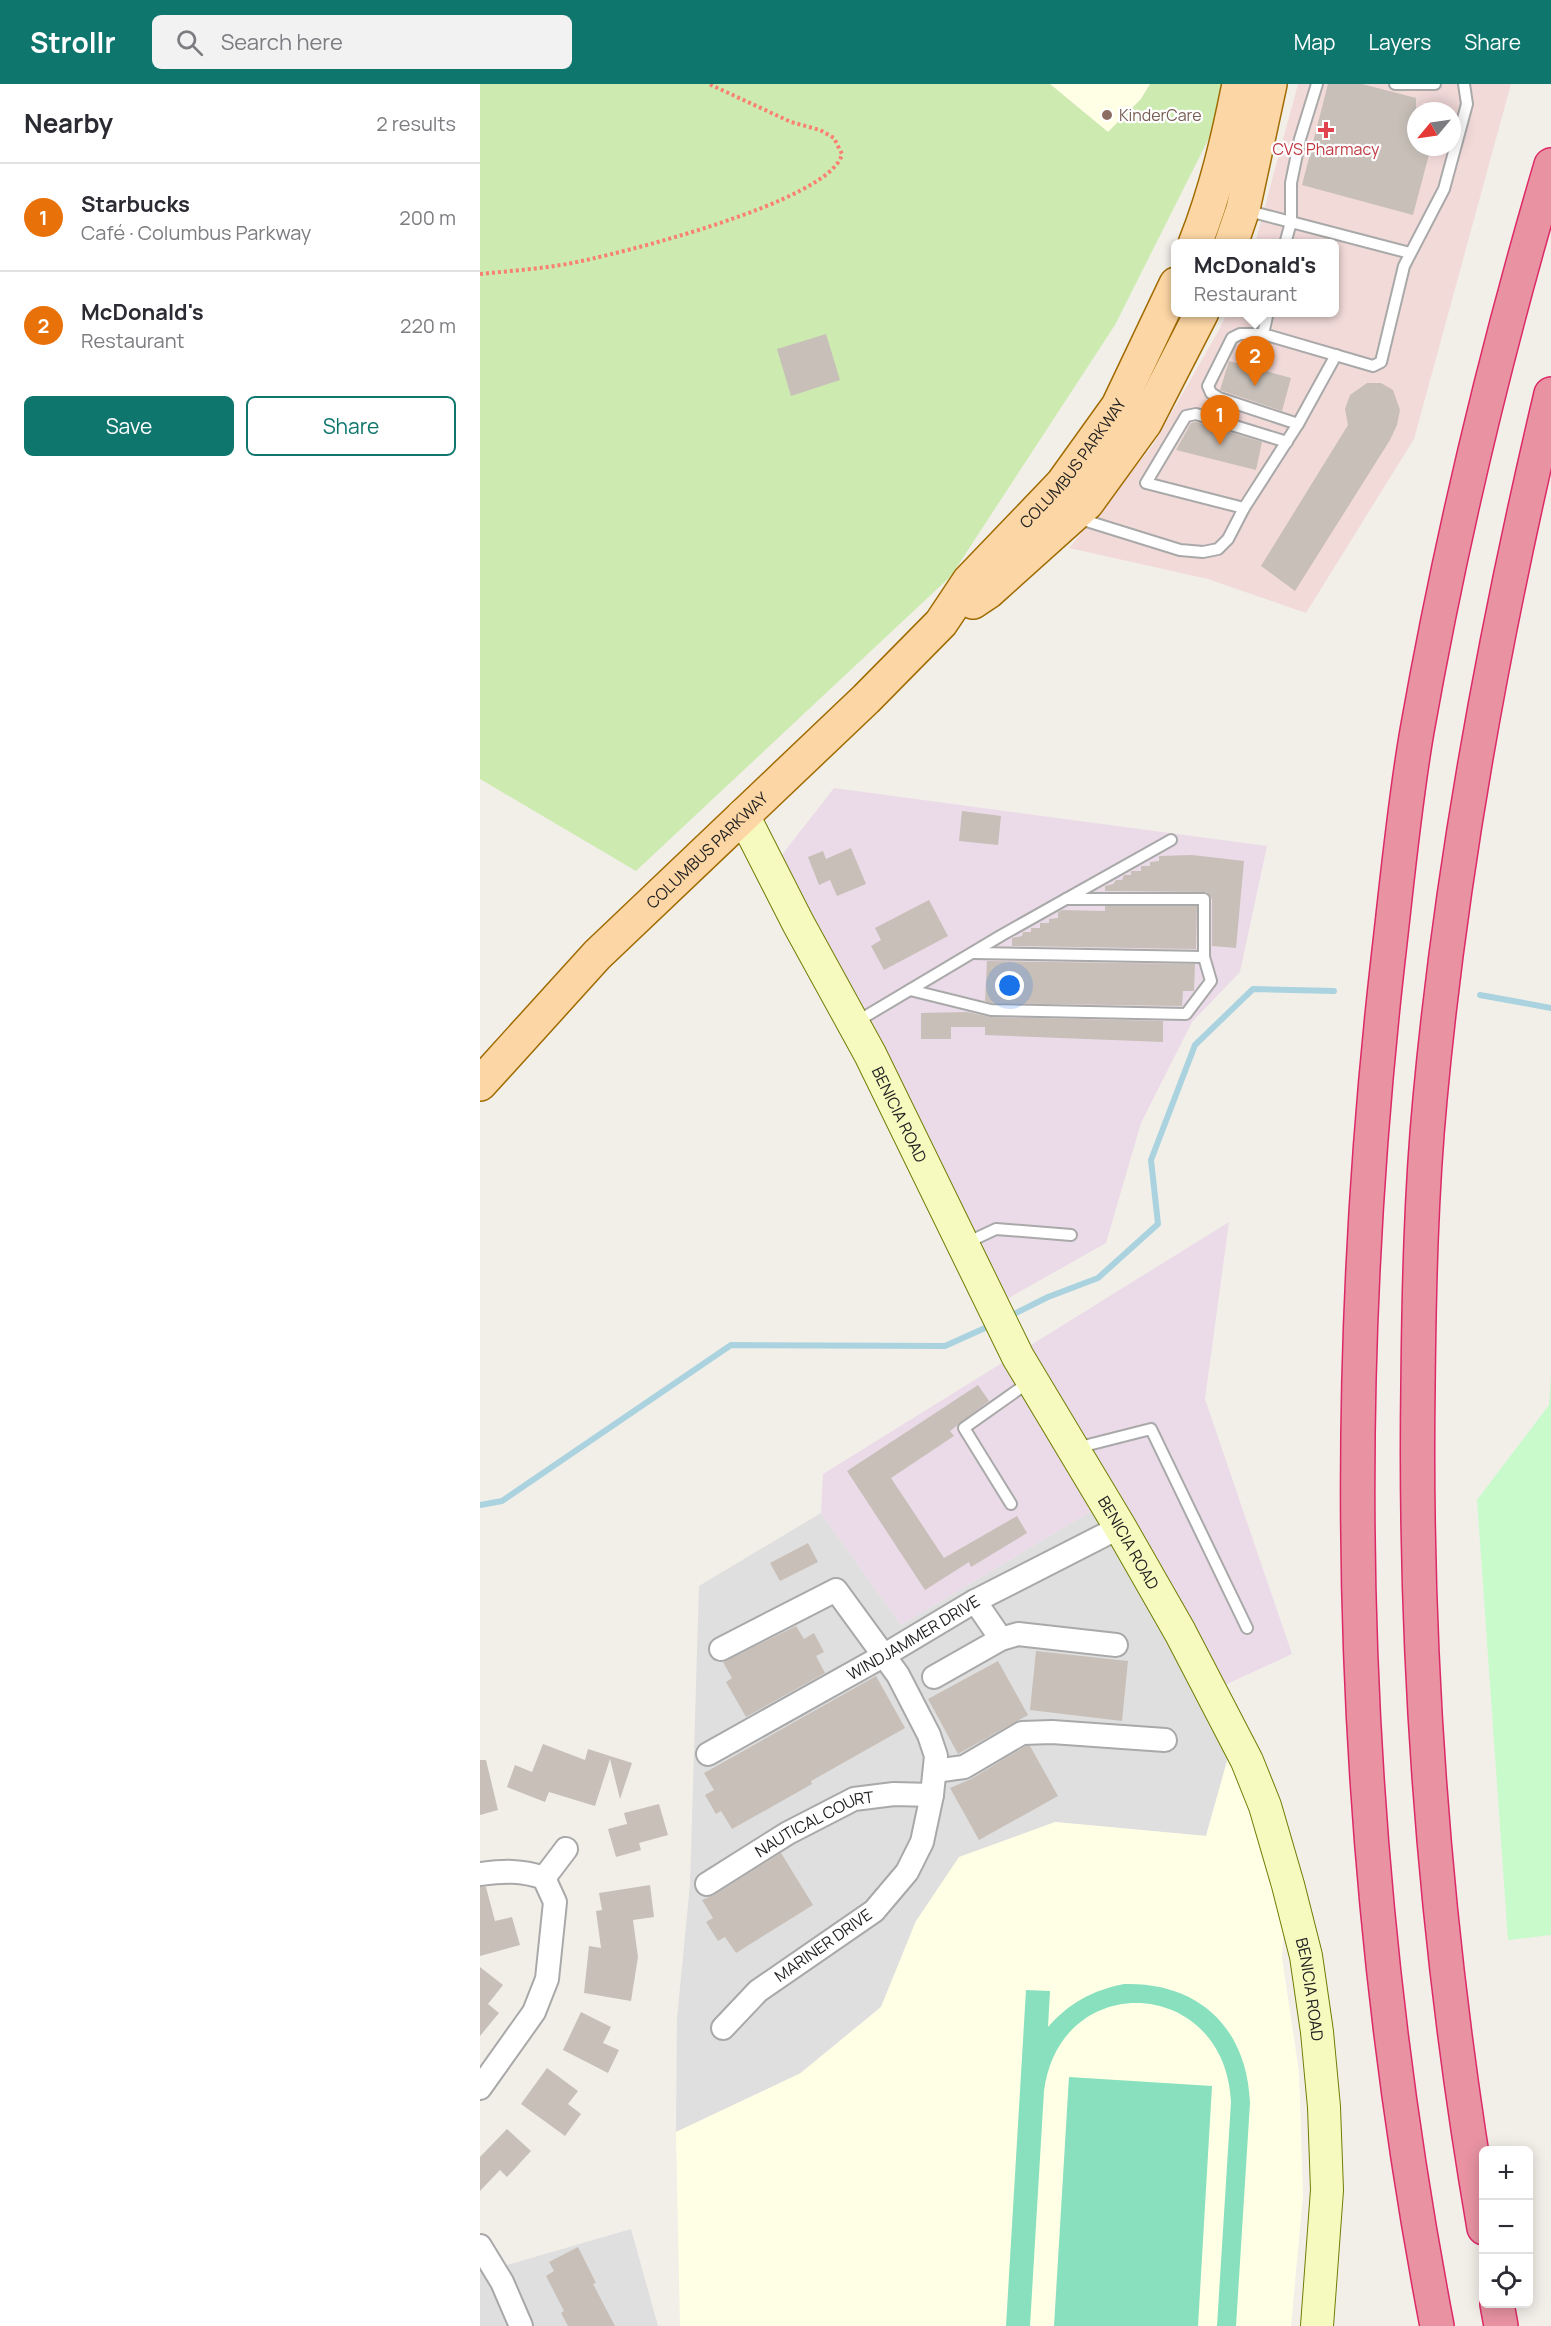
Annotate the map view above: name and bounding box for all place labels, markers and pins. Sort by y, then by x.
place label: KinderCare [1119,104,1202,126]
marker: KinderCare [1100,108,1114,122]
marker: CVS Pharmacy [1319,123,1333,137]
place label: CVS Pharmacy [1273,138,1380,160]
pin: 2 [1236,336,1274,386]
pin: 1 [1200,396,1240,445]

